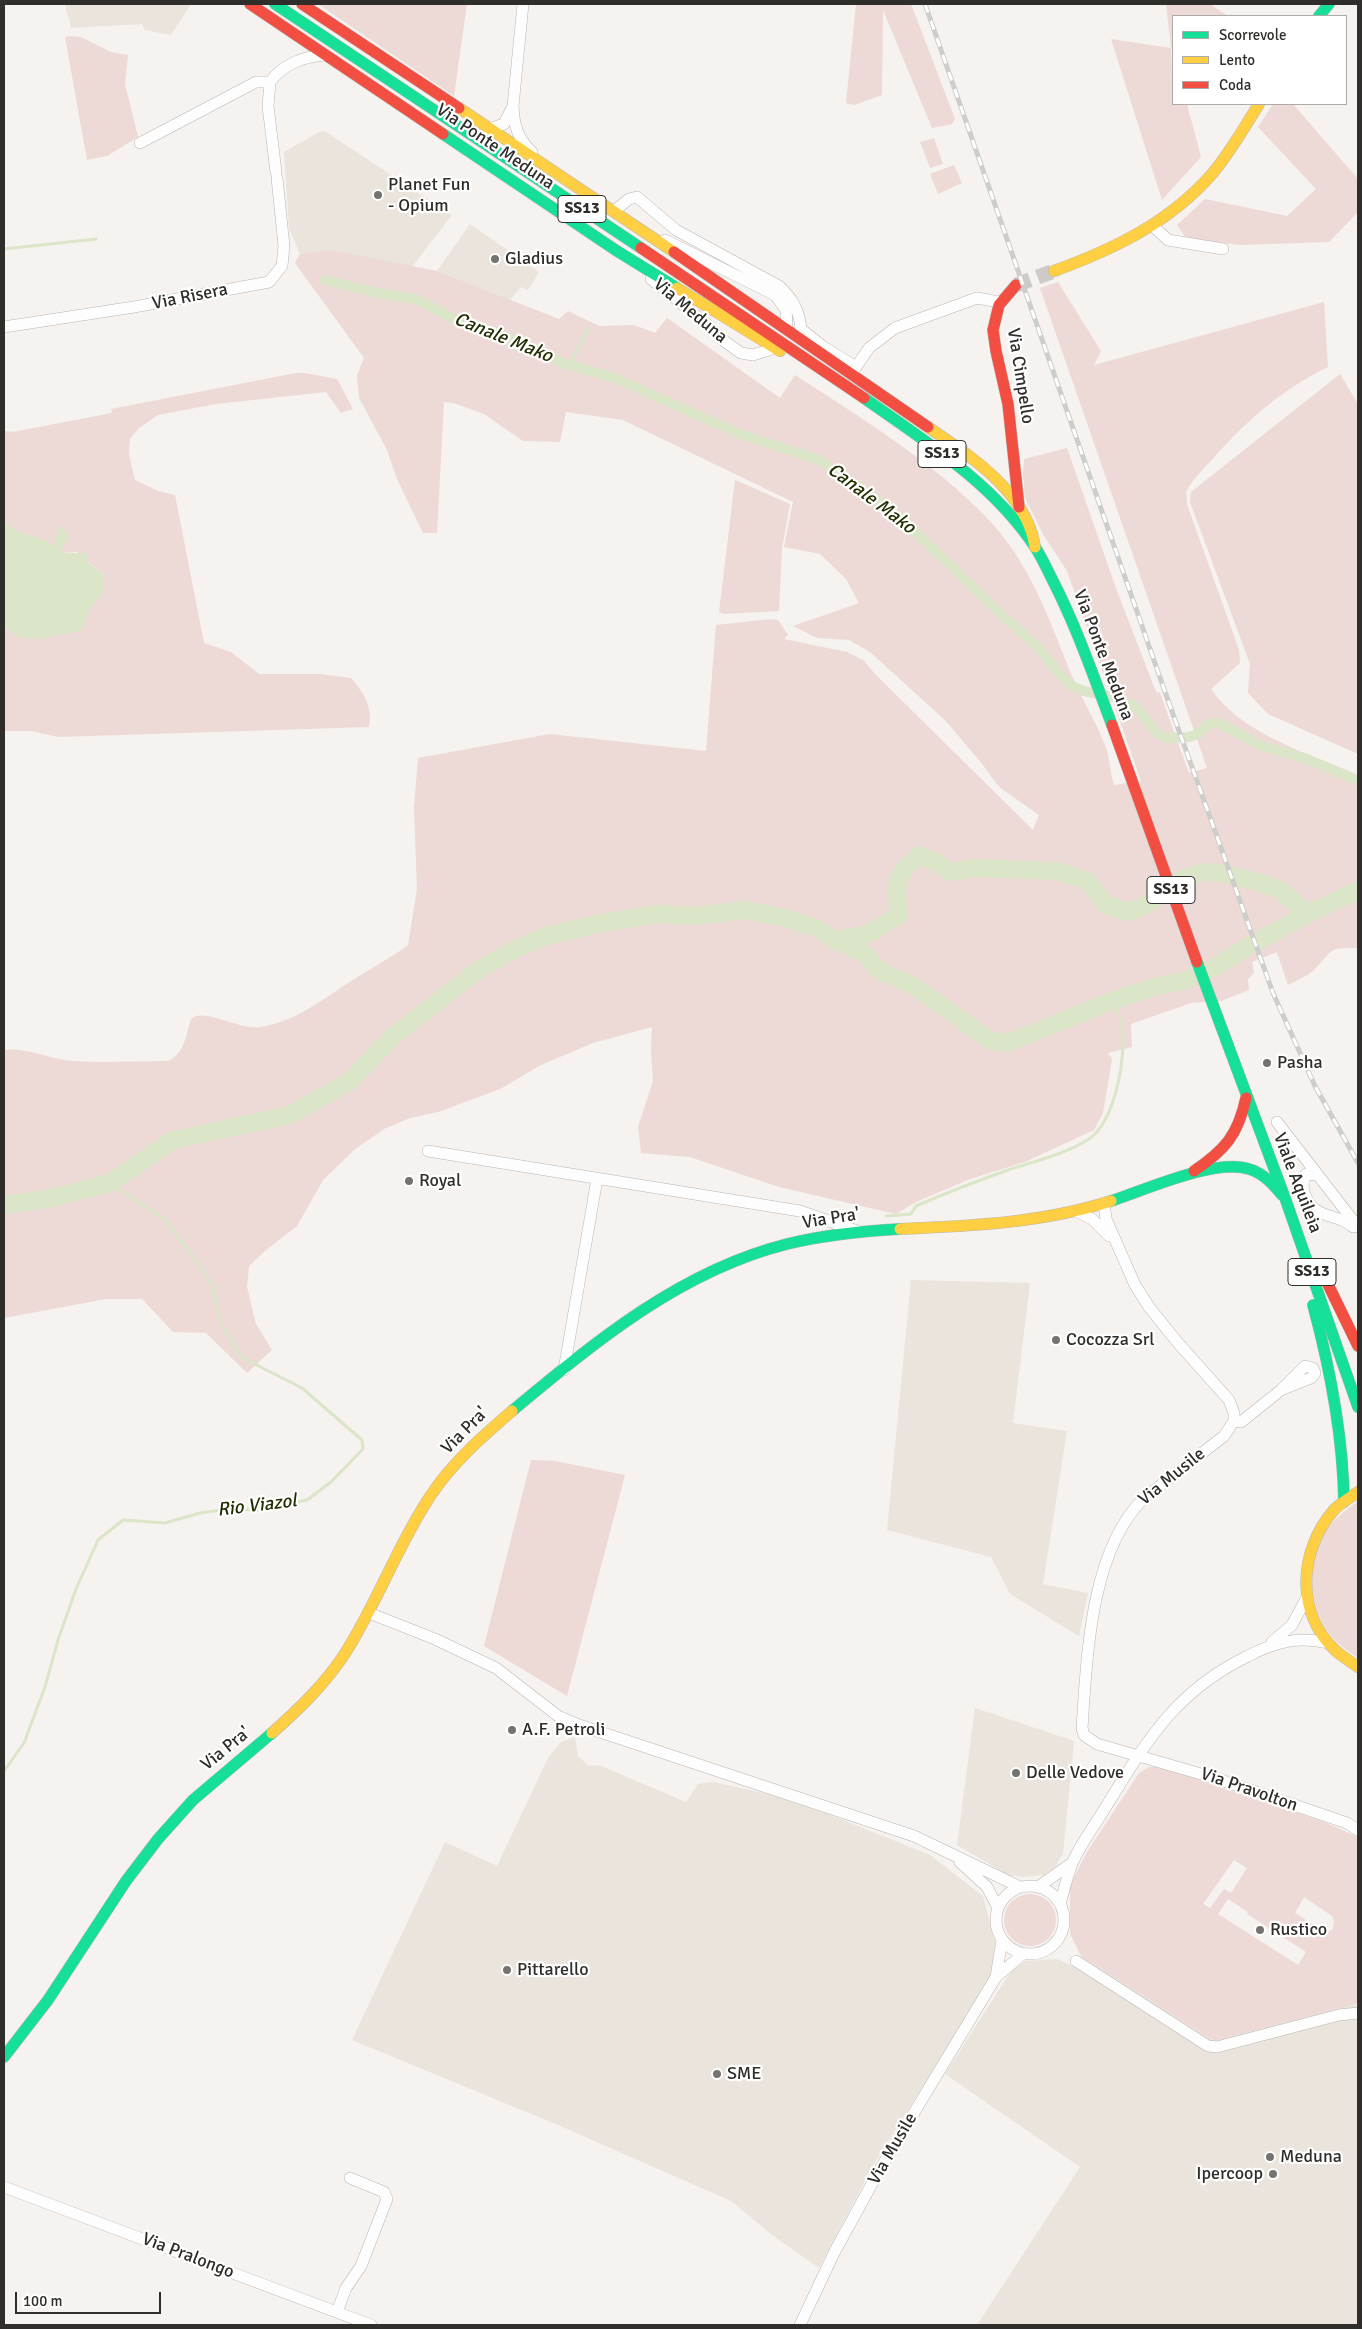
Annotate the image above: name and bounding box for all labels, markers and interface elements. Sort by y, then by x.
legend [1172,15,1347,105]
text: Scorrevole [1219,26,1286,44]
text: Lento [1219,51,1255,69]
text: Coda [1219,76,1251,94]
street label: Via Ponte Meduna [432,99,558,195]
place label: Planet Fun - Opium [388,174,470,216]
marker: Planet Fun - Opium [372,189,384,201]
road number: SS13 [558,195,606,222]
place label: Gladius [505,248,563,270]
marker: Gladius [489,253,501,265]
street label: Via Meduna [649,274,731,348]
street label: Via Risera [150,279,230,315]
water label: Canale Mako [450,308,556,368]
street label: Via Cimpello [1002,327,1038,425]
road number: SS13 [918,440,966,468]
water label: Canale Mako [823,459,919,539]
street label: Via Ponte Meduna [1068,587,1138,723]
road number: SS13 [1147,876,1195,904]
place label: Pasha [1277,1052,1323,1074]
marker: Pasha [1261,1057,1273,1069]
street label: Viale Aquileia [1268,1130,1326,1236]
place label: Royal [419,1170,461,1192]
marker: Royal [403,1175,415,1187]
street label: Via Pra' [801,1204,861,1234]
road number: SS13 [1288,1258,1336,1286]
place label: Cocozza Srl [1066,1329,1155,1351]
marker: Cocozza Srl [1050,1334,1062,1346]
street label: Via Pra' [437,1403,493,1459]
street label: Via Musile [1134,1444,1210,1510]
water label: Rio Viazol [216,1490,298,1522]
place label: A.F. Petroli [522,1719,605,1741]
street label: Via Pra' [197,1722,255,1776]
marker: A.F. Petroli [506,1724,518,1736]
place label: Delle Vedove [1026,1762,1124,1784]
street label: Via Pravolton [1198,1763,1300,1817]
marker: Delle Vedove [1010,1767,1022,1779]
place label: Rustico [1270,1919,1327,1941]
marker: Rustico [1254,1924,1266,1936]
place label: Pittarello [517,1959,589,1981]
marker: Pittarello [501,1964,513,1976]
place label: SME [727,2063,762,2085]
marker: SME [711,2068,723,2080]
street label: Via Musile [864,2109,922,2189]
place label: Meduna [1280,2146,1342,2168]
marker: Meduna [1264,2151,1276,2163]
place label: Ipercoop [1196,2163,1263,2185]
marker: Ipercoop [1267,2168,1279,2180]
street label: Via Pralongo [139,2229,237,2283]
scale bar [18,2282,164,2314]
text: 100 m [23,2292,63,2310]

